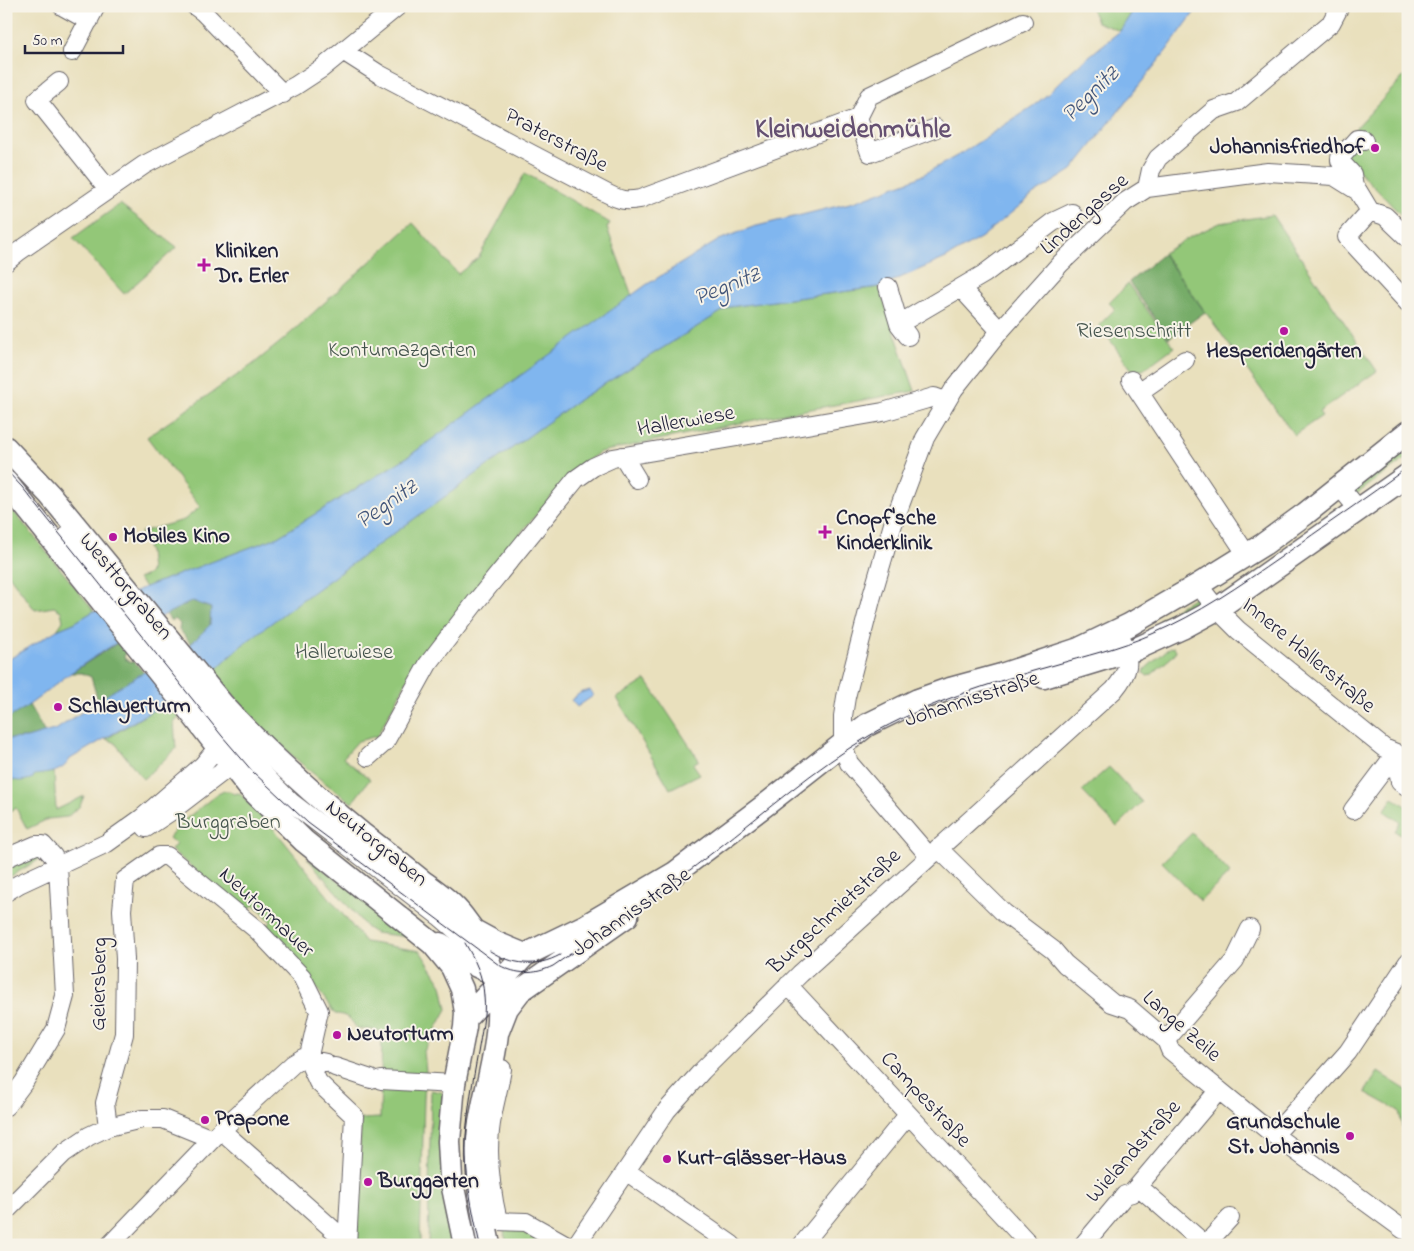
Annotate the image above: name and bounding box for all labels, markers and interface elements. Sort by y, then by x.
scale bar [25,22,122,54]
text: 50 m [32,30,63,52]
water label: Pegnitz [1054,57,1129,131]
street label: Praterstraße [499,100,613,182]
district label: Kleinweidenmühle [755,110,952,151]
place label: Johannisfriedhof [1210,132,1366,164]
marker: Johannisfriedhof [1369,142,1381,154]
street label: Lindengasse [1033,166,1137,264]
place label: Kliniken Dr. Erler [214,236,290,293]
water label: Pegnitz [689,257,767,316]
marker: Kliniken Dr. Erler [197,258,211,272]
park label: Riesenschritt [1077,316,1192,348]
marker: Hesperidengärten [1278,325,1290,337]
park label: Kontumazgarten [328,335,476,368]
place label: Hesperidengärten [1206,336,1362,369]
street label: Hallerwiese [635,398,737,446]
water label: Pegnitz [349,470,427,539]
place label: Cnopf'sche Kinderklinik [836,503,937,560]
place label: Mobiles Kino [123,521,230,553]
marker: Cnopf'sche Kinderklinik [818,525,832,539]
street label: Westtorgraben [70,526,180,649]
marker: Mobiles Kino [107,531,119,543]
street label: Innere Hallerstraße [1234,590,1382,722]
park label: Hallerwiese [295,637,393,669]
street label: Johannisstraße [901,663,1043,737]
place label: Schlayerturm [68,691,191,724]
marker: Schlayerturm [52,701,64,713]
street label: Neutorgraben [317,793,434,896]
park label: Burggraben [175,807,280,840]
street label: Burgschmietstraße [760,841,910,984]
street label: Neutormauer [211,860,321,966]
street label: Johannisstraße [566,860,698,966]
street label: Geiersberg [83,937,118,1031]
street label: Lange Zeile [1134,983,1228,1071]
place label: Neutorturm [347,1019,454,1051]
marker: Neutorturm [331,1029,343,1041]
street label: Campestraße [872,1045,978,1155]
street label: Wielandstraße [1079,1093,1189,1211]
place label: Prapone [215,1104,290,1136]
place label: Grundschule St. Johannis [1226,1107,1341,1164]
marker: Prapone [199,1114,211,1126]
marker: Grundschule St. Johannis [1344,1130,1356,1142]
place label: Kurt-Glässer-Haus [677,1143,847,1175]
marker: Kurt-Glässer-Haus [661,1153,673,1165]
place label: Burggarten [377,1166,479,1199]
marker: Burggarten [362,1176,374,1188]

